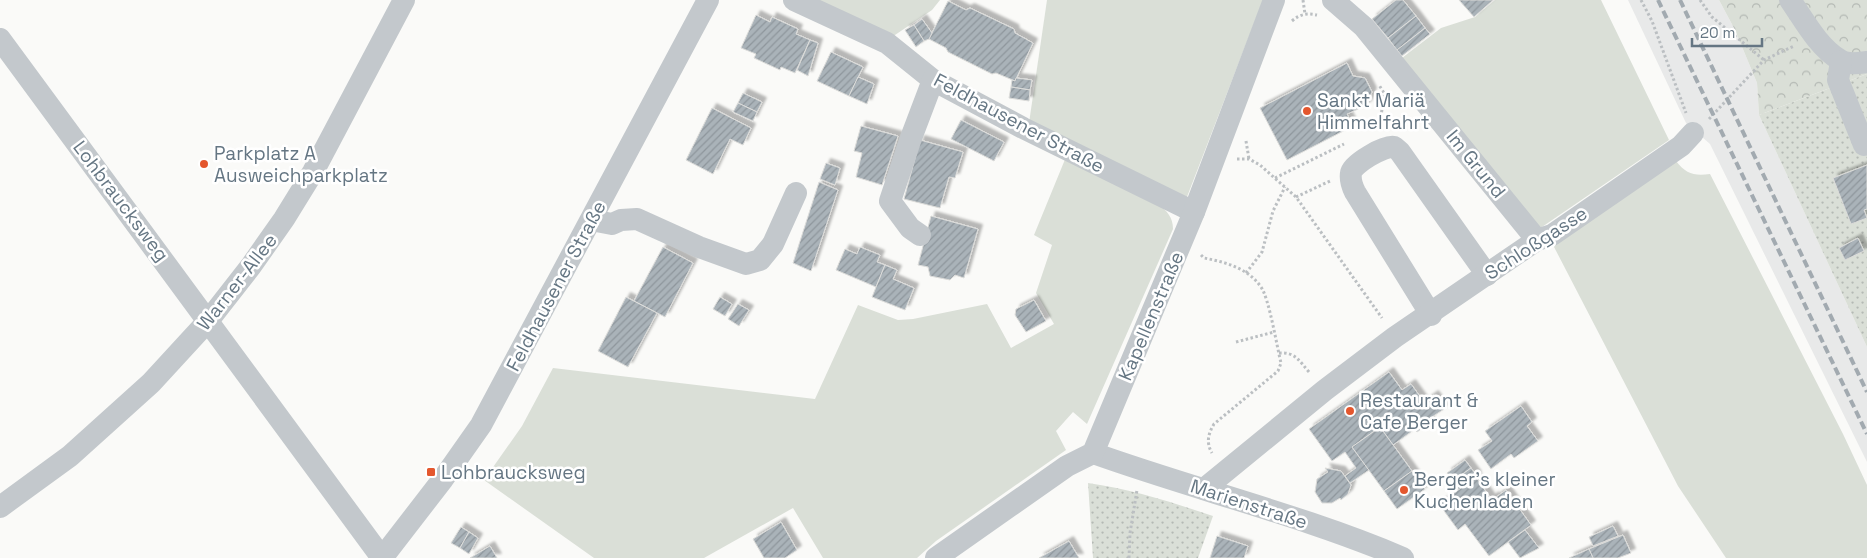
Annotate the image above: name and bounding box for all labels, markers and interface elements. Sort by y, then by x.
scale bar [1692,15,1762,47]
text: 20 m [1700,23,1735,42]
street label: Feldhausener Straße [929,67,1109,179]
place label: Sankt Mariä Himmelfahrt [1317,88,1429,135]
marker: Sankt Mariä Himmelfahrt [1301,105,1313,117]
street label: Im Grund [1441,125,1511,203]
street label: Lohbraucksweg [67,136,175,266]
place label: Parkplatz A Ausweichparkplatz [214,141,388,188]
marker: Parkplatz A Ausweichparkplatz [198,158,210,170]
street label: Feldhausener Straße [500,196,612,376]
street label: Schloßgasse [1480,201,1592,285]
street label: Warner-Allee [191,228,283,336]
street label: Kapellenstraße [1113,248,1189,384]
place label: Restaurant & Cafe Berger [1360,388,1478,435]
marker: Restaurant & Cafe Berger [1344,405,1356,417]
place label: Lohbraucksweg [441,460,586,485]
marker: Lohbraucksweg [425,466,437,478]
place label: Berger's kleiner Kuchenladen [1414,467,1556,514]
street label: Marienstraße [1187,473,1311,535]
marker: Berger's kleiner Kuchenladen [1398,484,1410,496]

